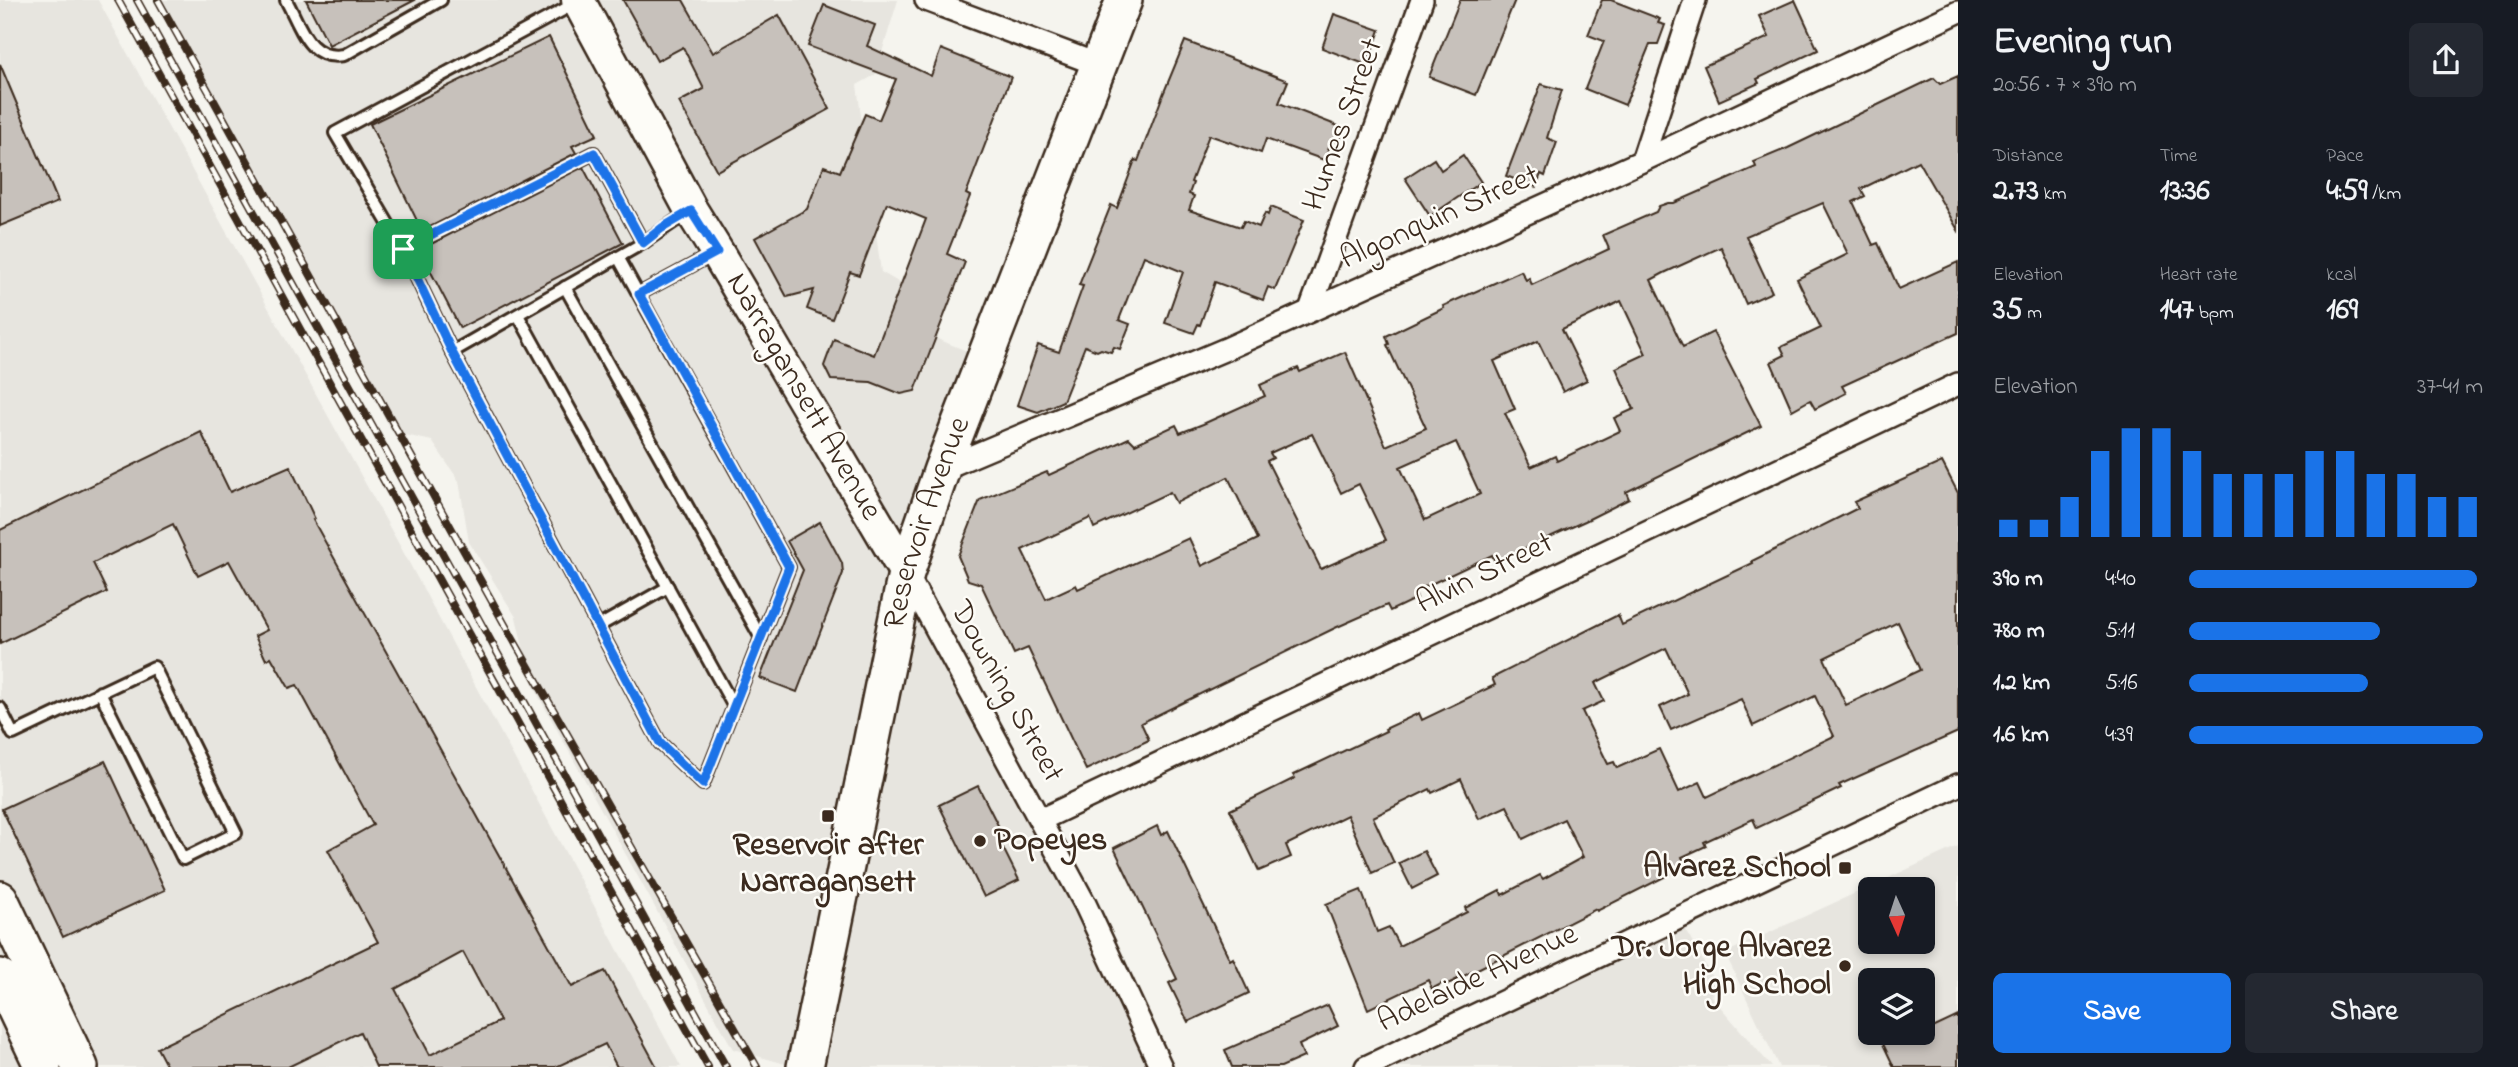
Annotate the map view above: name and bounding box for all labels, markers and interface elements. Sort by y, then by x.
text: Evening run [1993,15,2172,71]
button: share [2409,23,2483,97]
street label: Humes Street [1291,32,1397,218]
text: 20:56 · 7 × 390 m [1993,69,2137,102]
text: Distance [1993,143,2063,170]
text: Time [2160,143,2197,170]
text: Pace [2326,143,2363,170]
street label: Algonquin Street [1333,153,1547,283]
text: 2.73 [1993,170,2039,214]
text: 13:36 [2160,170,2210,214]
text: 4:59 [2326,170,2367,214]
text: km [2039,181,2067,208]
text: /km [2367,181,2401,208]
pin [373,219,433,279]
icon: arrive [384,230,422,268]
text: Elevation [1993,262,2063,289]
text: Heart rate [2160,262,2238,289]
text: kcal [2326,262,2357,289]
street label: Narragansett Avenue [713,264,893,530]
text: 35 [1993,289,2023,333]
text: 147 [2160,289,2194,333]
text: 169 [2326,289,2358,333]
text: m [2023,300,2042,327]
text: bpm [2194,300,2234,327]
text: Elevation [1993,371,2078,404]
text: 37–41 m [2417,371,2483,404]
street label: Reservoir Avenue [872,409,984,633]
street label: Alvin Street [1408,520,1562,627]
text: 390 m [1993,563,2043,596]
text: 4:40 [2105,563,2136,596]
street label: Downing Street [936,592,1076,792]
text: 780 m [1993,615,2045,648]
text: 5:11 [2105,615,2135,648]
text: 1.2 km [1993,667,2050,700]
text: 5:16 [2105,667,2138,700]
text: 1.6 km [1993,719,2049,752]
text: 4:39 [2105,719,2133,752]
marker: Reservoir after Narragansett [820,808,836,824]
place label: Popeyes [994,818,1107,866]
place label: Reservoir after Narragansett [732,823,925,908]
marker: Popeyes [972,833,988,849]
place label: Alvarez School [1643,845,1831,892]
marker: Alvarez School [1837,860,1853,876]
north arrow [1858,877,1936,954]
map controls [1858,877,1935,1045]
street label: Adelaide Avenue [1370,912,1587,1046]
place label: Dr. Jorge Alvarez High School [1610,925,1832,1010]
marker: Dr. Jorge Alvarez High School [1837,958,1853,974]
button: layers [1858,968,1935,1045]
button: Save [1993,973,2231,1053]
button: Share [2245,973,2483,1053]

